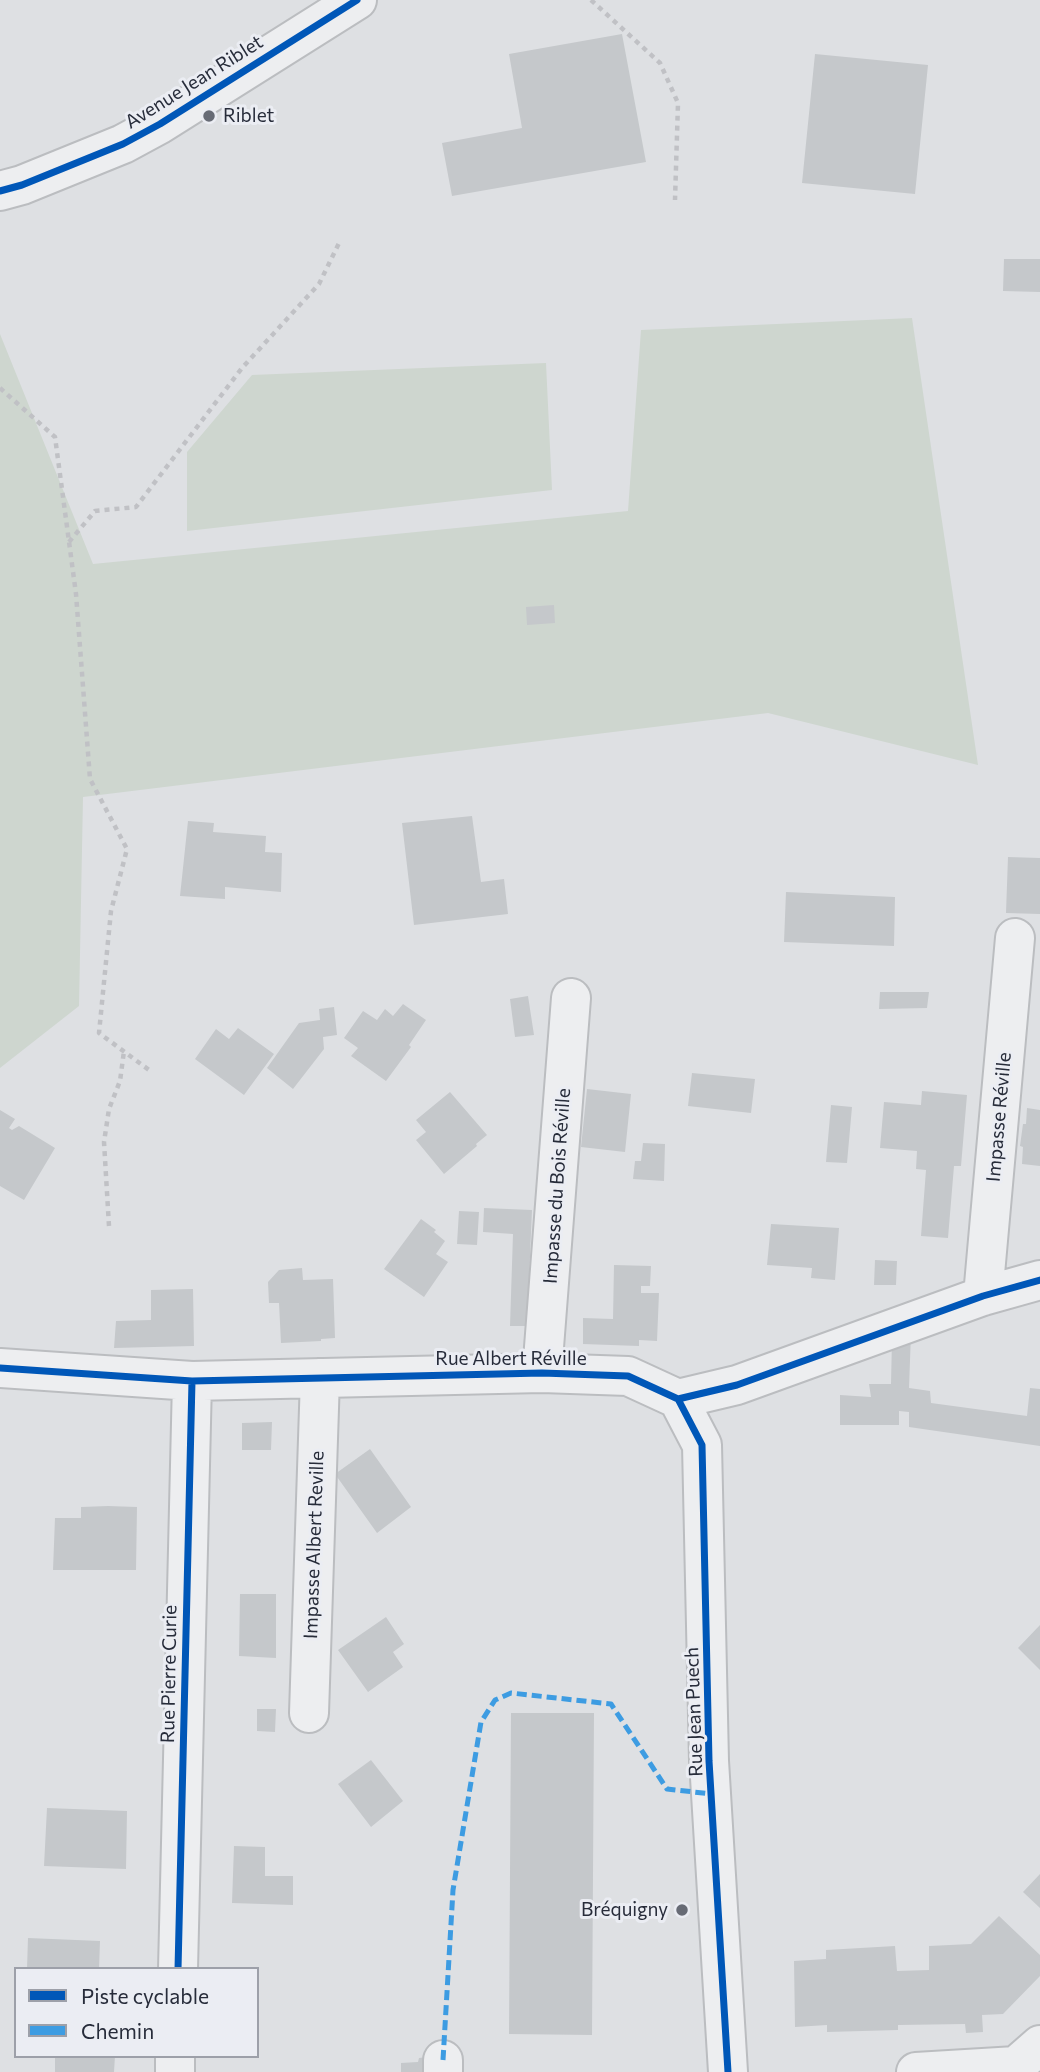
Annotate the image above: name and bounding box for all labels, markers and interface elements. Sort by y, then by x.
street label: Avenue Jean Riblet [121,30,267,134]
place label: Riblet [223,105,274,127]
marker: Riblet [201,108,217,124]
street label: Impasse Réville [982,1051,1016,1183]
street label: Impasse du Bois Réville [539,1087,575,1285]
street label: Rue Albert Réville [435,1348,587,1370]
street label: Impasse Albert Reville [299,1450,329,1640]
street label: Rue Pierre Curie [156,1605,182,1743]
street label: Rue Jean Puech [680,1647,708,1777]
place label: Bréquigny [581,1899,668,1921]
marker: Bréquigny [674,1902,690,1918]
legend [14,1967,259,2058]
text: Piste cyclable [81,1983,209,2008]
text: Chemin [81,2018,154,2043]

